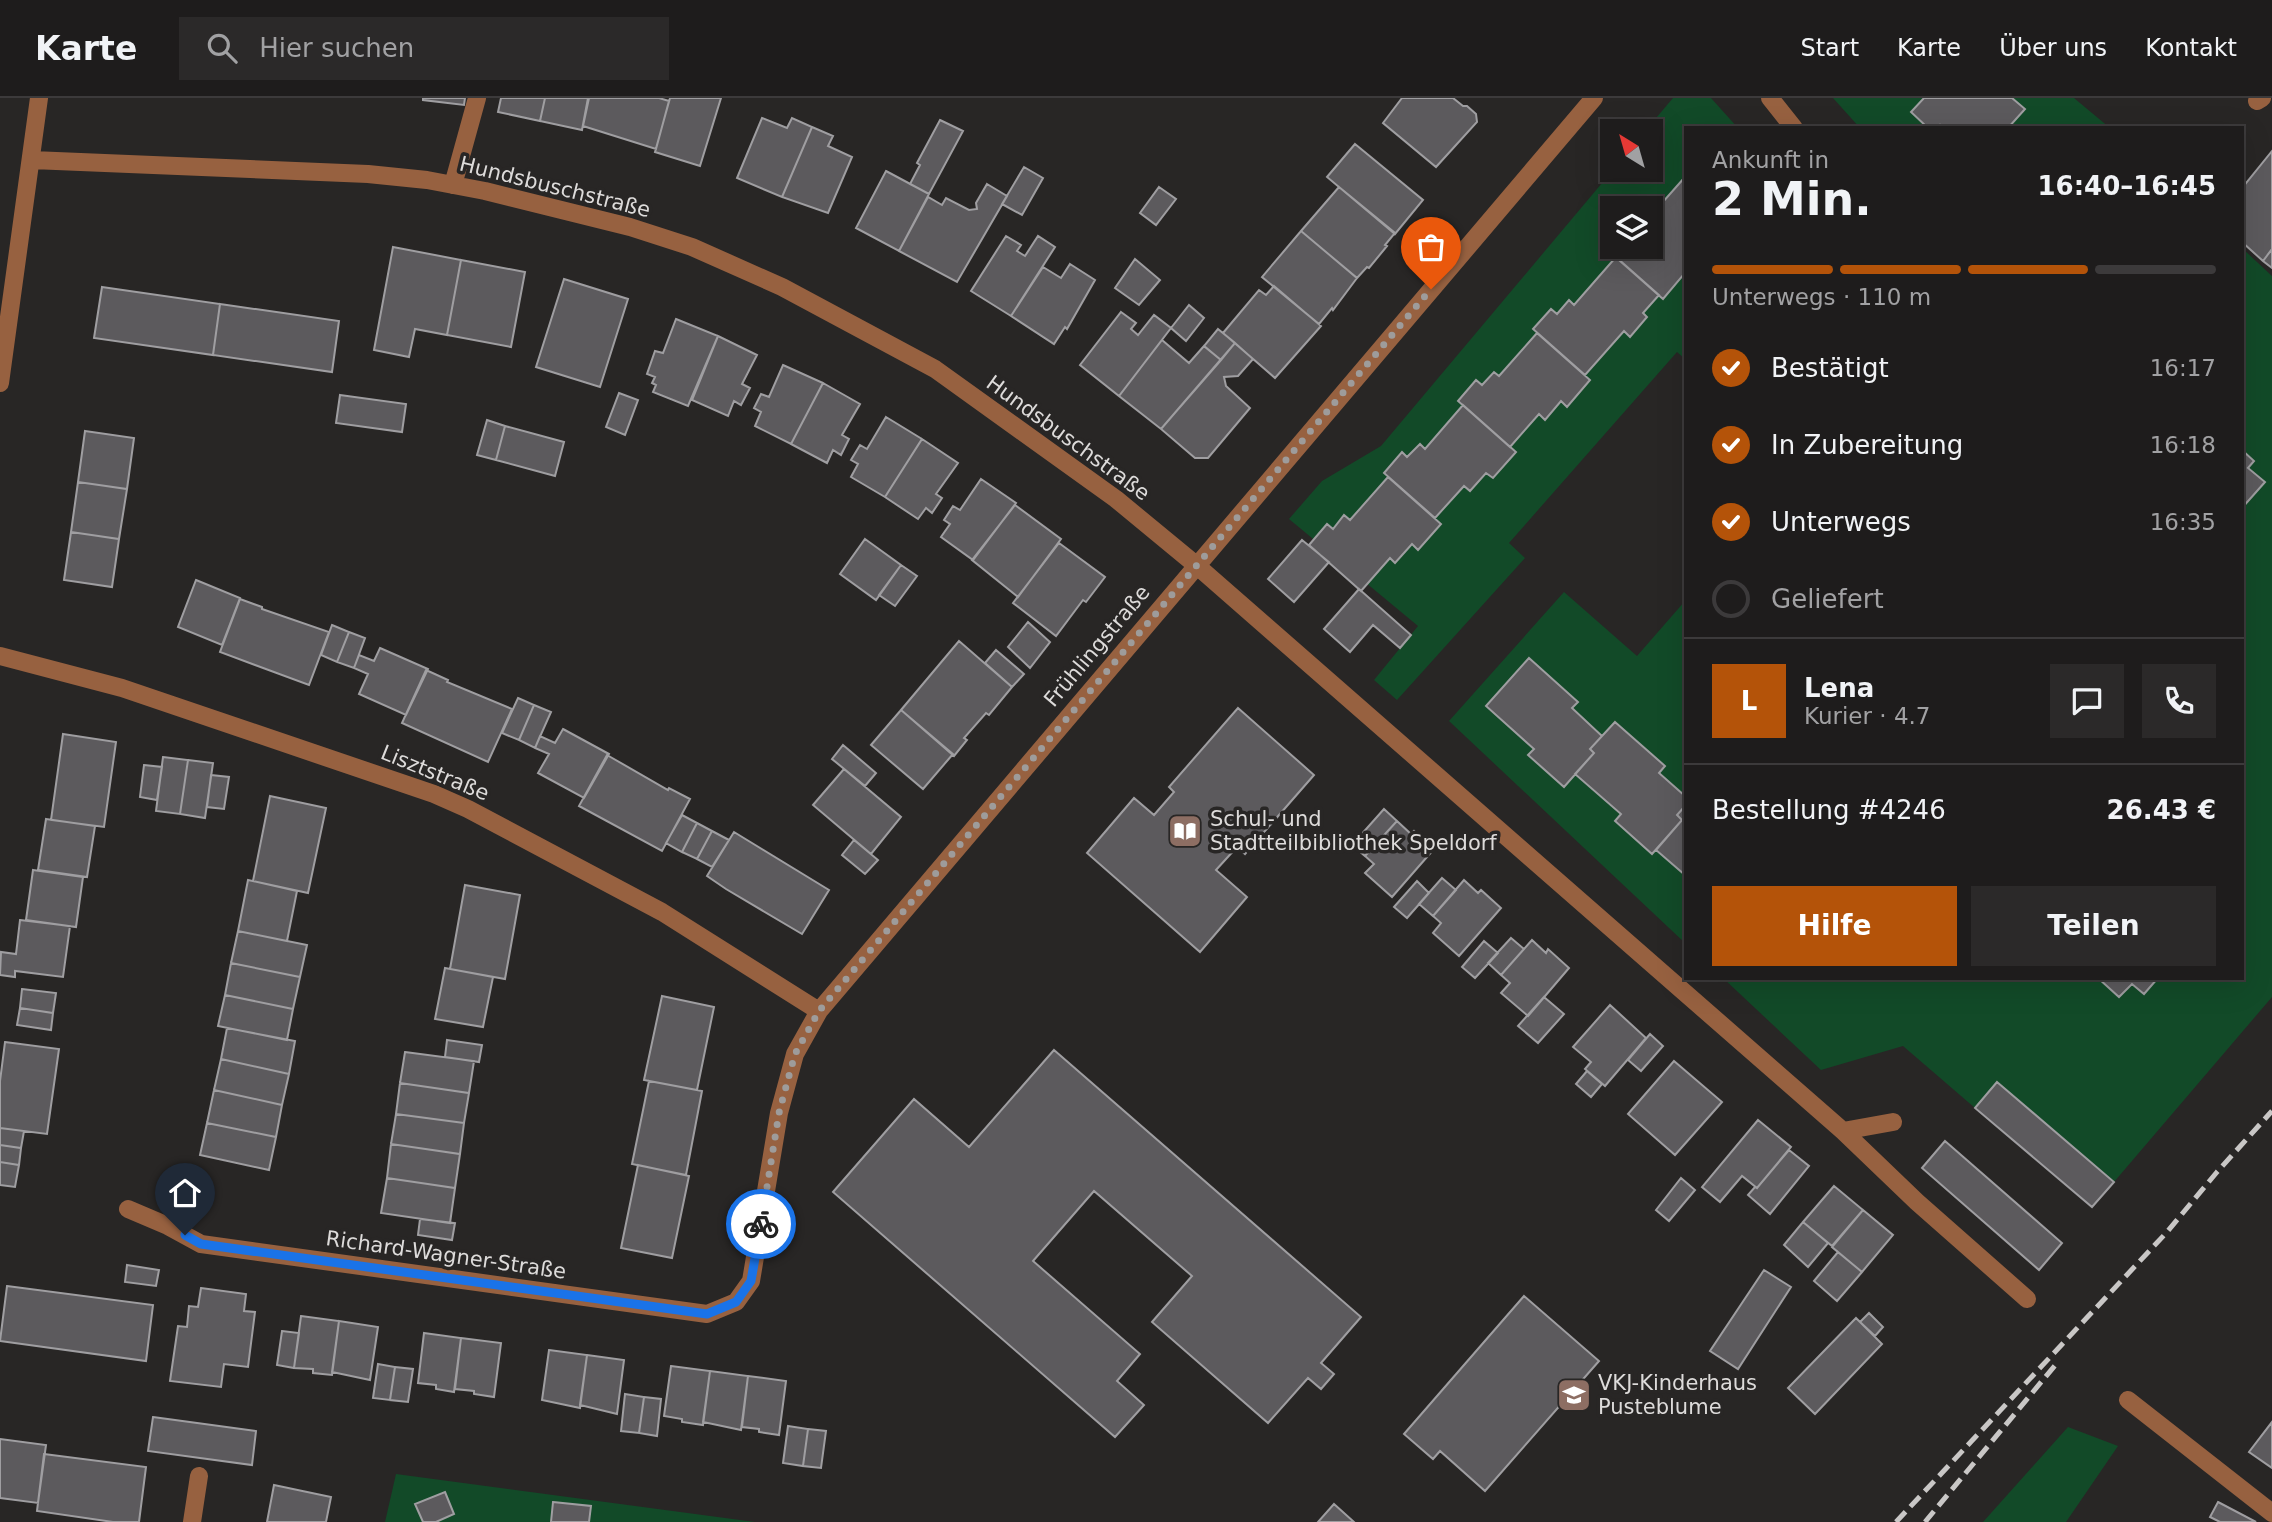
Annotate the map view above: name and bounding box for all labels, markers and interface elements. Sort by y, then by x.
search box [179,17,669,80]
text: Karte [35,29,137,68]
icon: search [203,29,241,67]
text: Hier suchen [259,33,414,63]
text: Start [1800,34,1859,62]
text: Karte [1897,34,1961,62]
text: Über uns [1999,34,2107,62]
text: Kontakt [2145,34,2237,62]
north arrow [1600,119,1662,182]
map controls [1600,119,1663,259]
text: Ankunft in [1712,147,1829,173]
street label: Hundsbuschstraße [457,152,653,222]
text: 16:40–16:45 [2037,171,2216,201]
text: 2 Min. [1712,172,1872,226]
button: layers [1600,196,1663,259]
pin [1401,217,1461,289]
icon: bag [1412,228,1450,266]
text: Unterwegs · 110 m [1712,284,1931,310]
icon: check [1712,349,1750,387]
text: Bestätigt [1771,353,1889,383]
text: 16:17 [2150,355,2216,381]
street label: Hundsbuschstraße [982,371,1154,505]
icon: check [1712,426,1750,464]
text: In Zubereitung [1771,430,1963,460]
text: 16:18 [2150,432,2216,458]
icon: check [1712,503,1750,541]
text: Unterwegs [1771,507,1911,537]
text: 16:35 [2150,509,2216,535]
street label: Frühlingstraße [1039,580,1155,712]
text: Geliefert [1771,584,1884,614]
button: chat [2050,664,2124,738]
button: phone [2142,664,2216,738]
text: Lena [1804,673,1874,703]
text: L [1741,686,1757,716]
text: Kurier · 4.7 [1804,703,1930,729]
street label: Lisztstraße [377,740,493,806]
text: Bestellung #4246 [1712,795,1946,825]
text: 26.43 € [2107,795,2216,825]
place label: Schul- und Stadtteilbibliothek Speldorf [1210,807,1497,855]
library icon: Schul- und Stadtteilbibliothek Speldorf [1166,812,1204,850]
button: Hilfe [1712,886,1957,966]
button: Teilen [1971,886,2216,966]
pin [155,1163,215,1235]
icon: home [166,1174,204,1212]
courier [726,1189,796,1259]
icon: bike [742,1205,780,1243]
street label: Richard-Wagner-Straße [324,1226,568,1284]
place label: VKJ-Kinderhaus Pusteblume [1598,1371,1757,1419]
school or university icon: VKJ-Kinderhaus Pusteblume [1555,1376,1593,1414]

